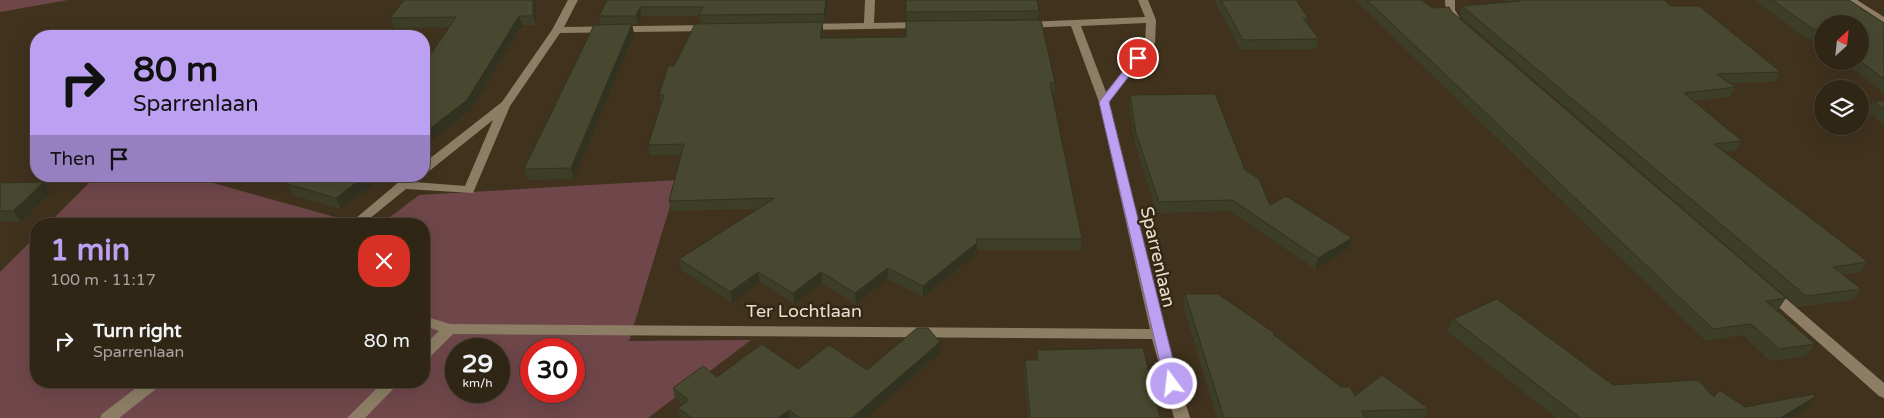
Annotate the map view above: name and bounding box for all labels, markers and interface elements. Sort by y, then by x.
north arrow [1814,15,1869,70]
map controls [1814,15,1869,135]
pin [1117,37,1159,79]
icon: arrive [1124,44,1152,72]
text: 80 m [133,49,218,91]
icon: right [50,50,115,115]
button: layers [1814,80,1869,135]
text: Sparrenlaan [133,91,259,117]
icon: arrive [105,145,133,173]
text: Then [50,148,95,170]
street label: Sparrenlaan [1136,204,1180,310]
text: 1 min [50,232,130,269]
button: close [358,235,410,287]
text: 100 m · 11:17 [50,270,156,290]
street label: Ter Lochtlaan [746,300,862,322]
text: Turn right [93,320,181,342]
icon: right [50,327,78,355]
text: 80 m [364,330,410,352]
speed limit sign: 30 [520,338,585,403]
text: Sparrenlaan [93,342,184,362]
text: 29 [462,349,493,379]
position arrow [1145,357,1197,409]
text: km/h [462,376,493,390]

